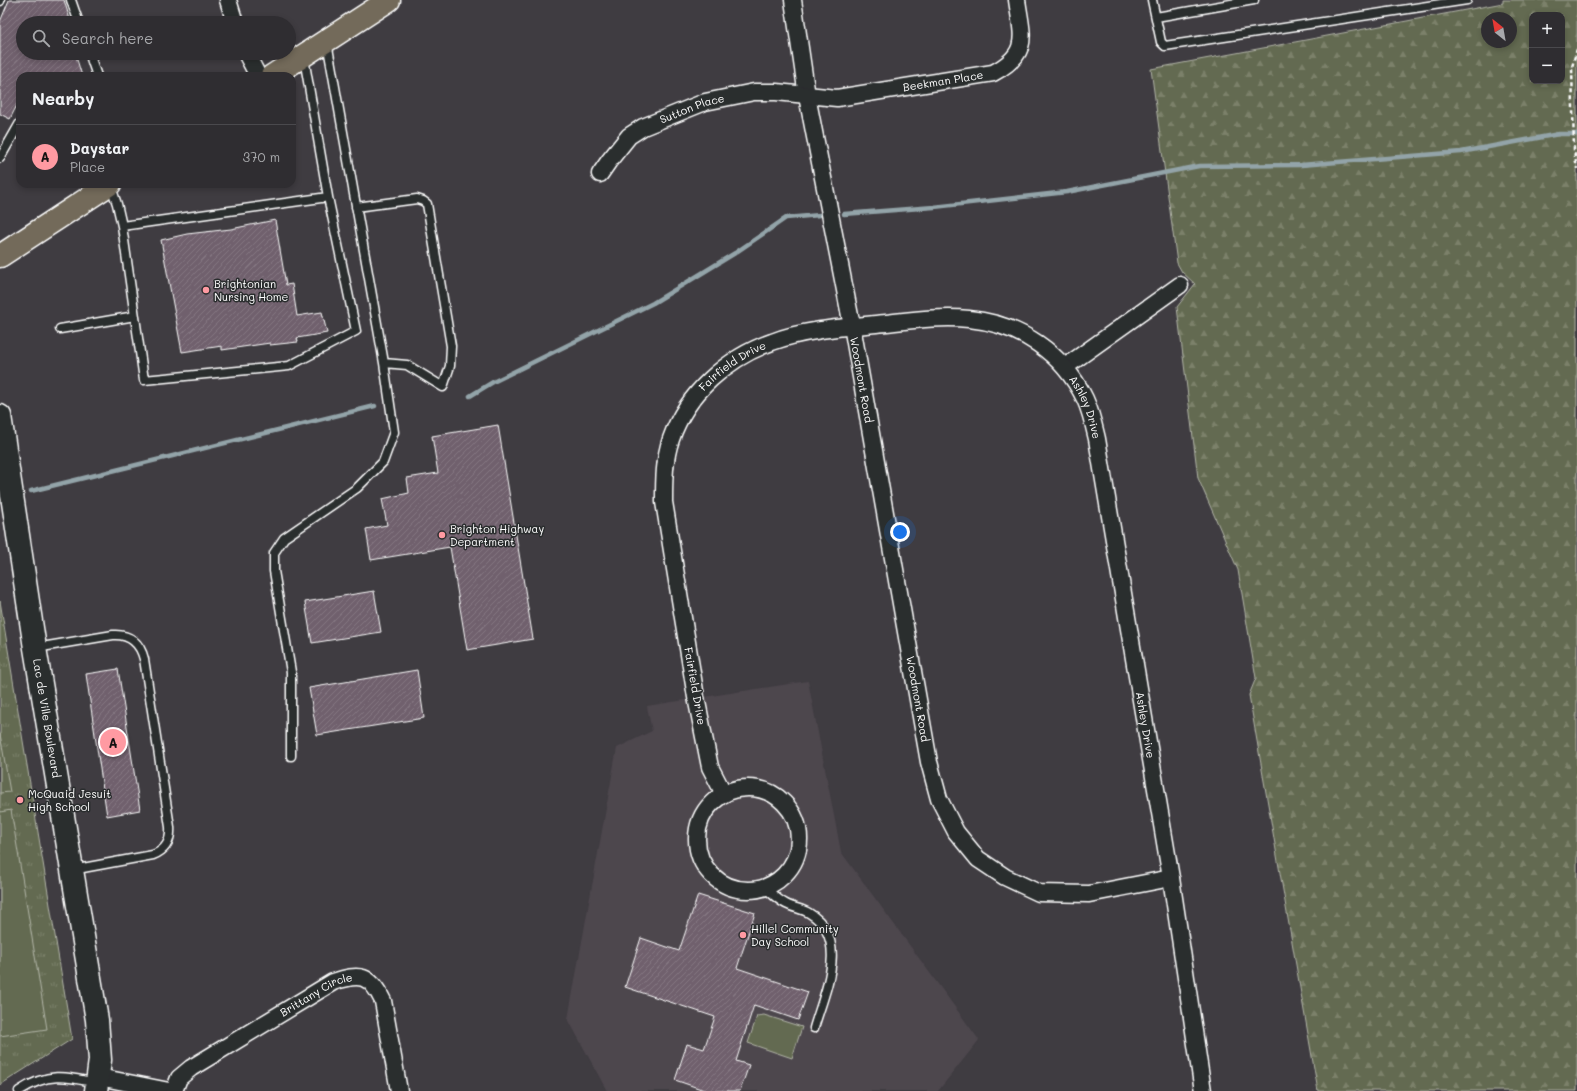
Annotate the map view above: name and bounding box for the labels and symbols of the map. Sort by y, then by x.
north arrow [1481,12,1517,48]
street label: Beekman Place [902,67,984,94]
street label: Sutton Place [657,90,726,127]
place label: Brightonian Nursing Home [214,276,288,304]
marker: Brightonian Nursing Home [201,285,211,295]
street label: Woodmont Road [847,336,877,424]
street label: Fairfield Drive [695,337,768,394]
street label: Ashley Drive [1066,372,1105,440]
place label: Brighton Highway Department [450,521,544,549]
your location [890,522,910,542]
marker: Brighton Highway Department [437,530,447,540]
street label: Fairfield Drive [681,646,710,726]
street label: Woodmont Road [903,655,933,743]
street label: Lac de Ville Boulevard [30,658,65,779]
street label: Ashley Drive [1133,690,1159,759]
pin: A [100,727,126,757]
place label: McQuaid Jesuit High School [28,786,111,814]
marker: McQuaid Jesuit High School [15,795,25,805]
place label: Hillel Community Day School [751,921,839,949]
marker: Hillel Community Day School [738,930,748,940]
street label: Brittany Circle [277,969,354,1019]

